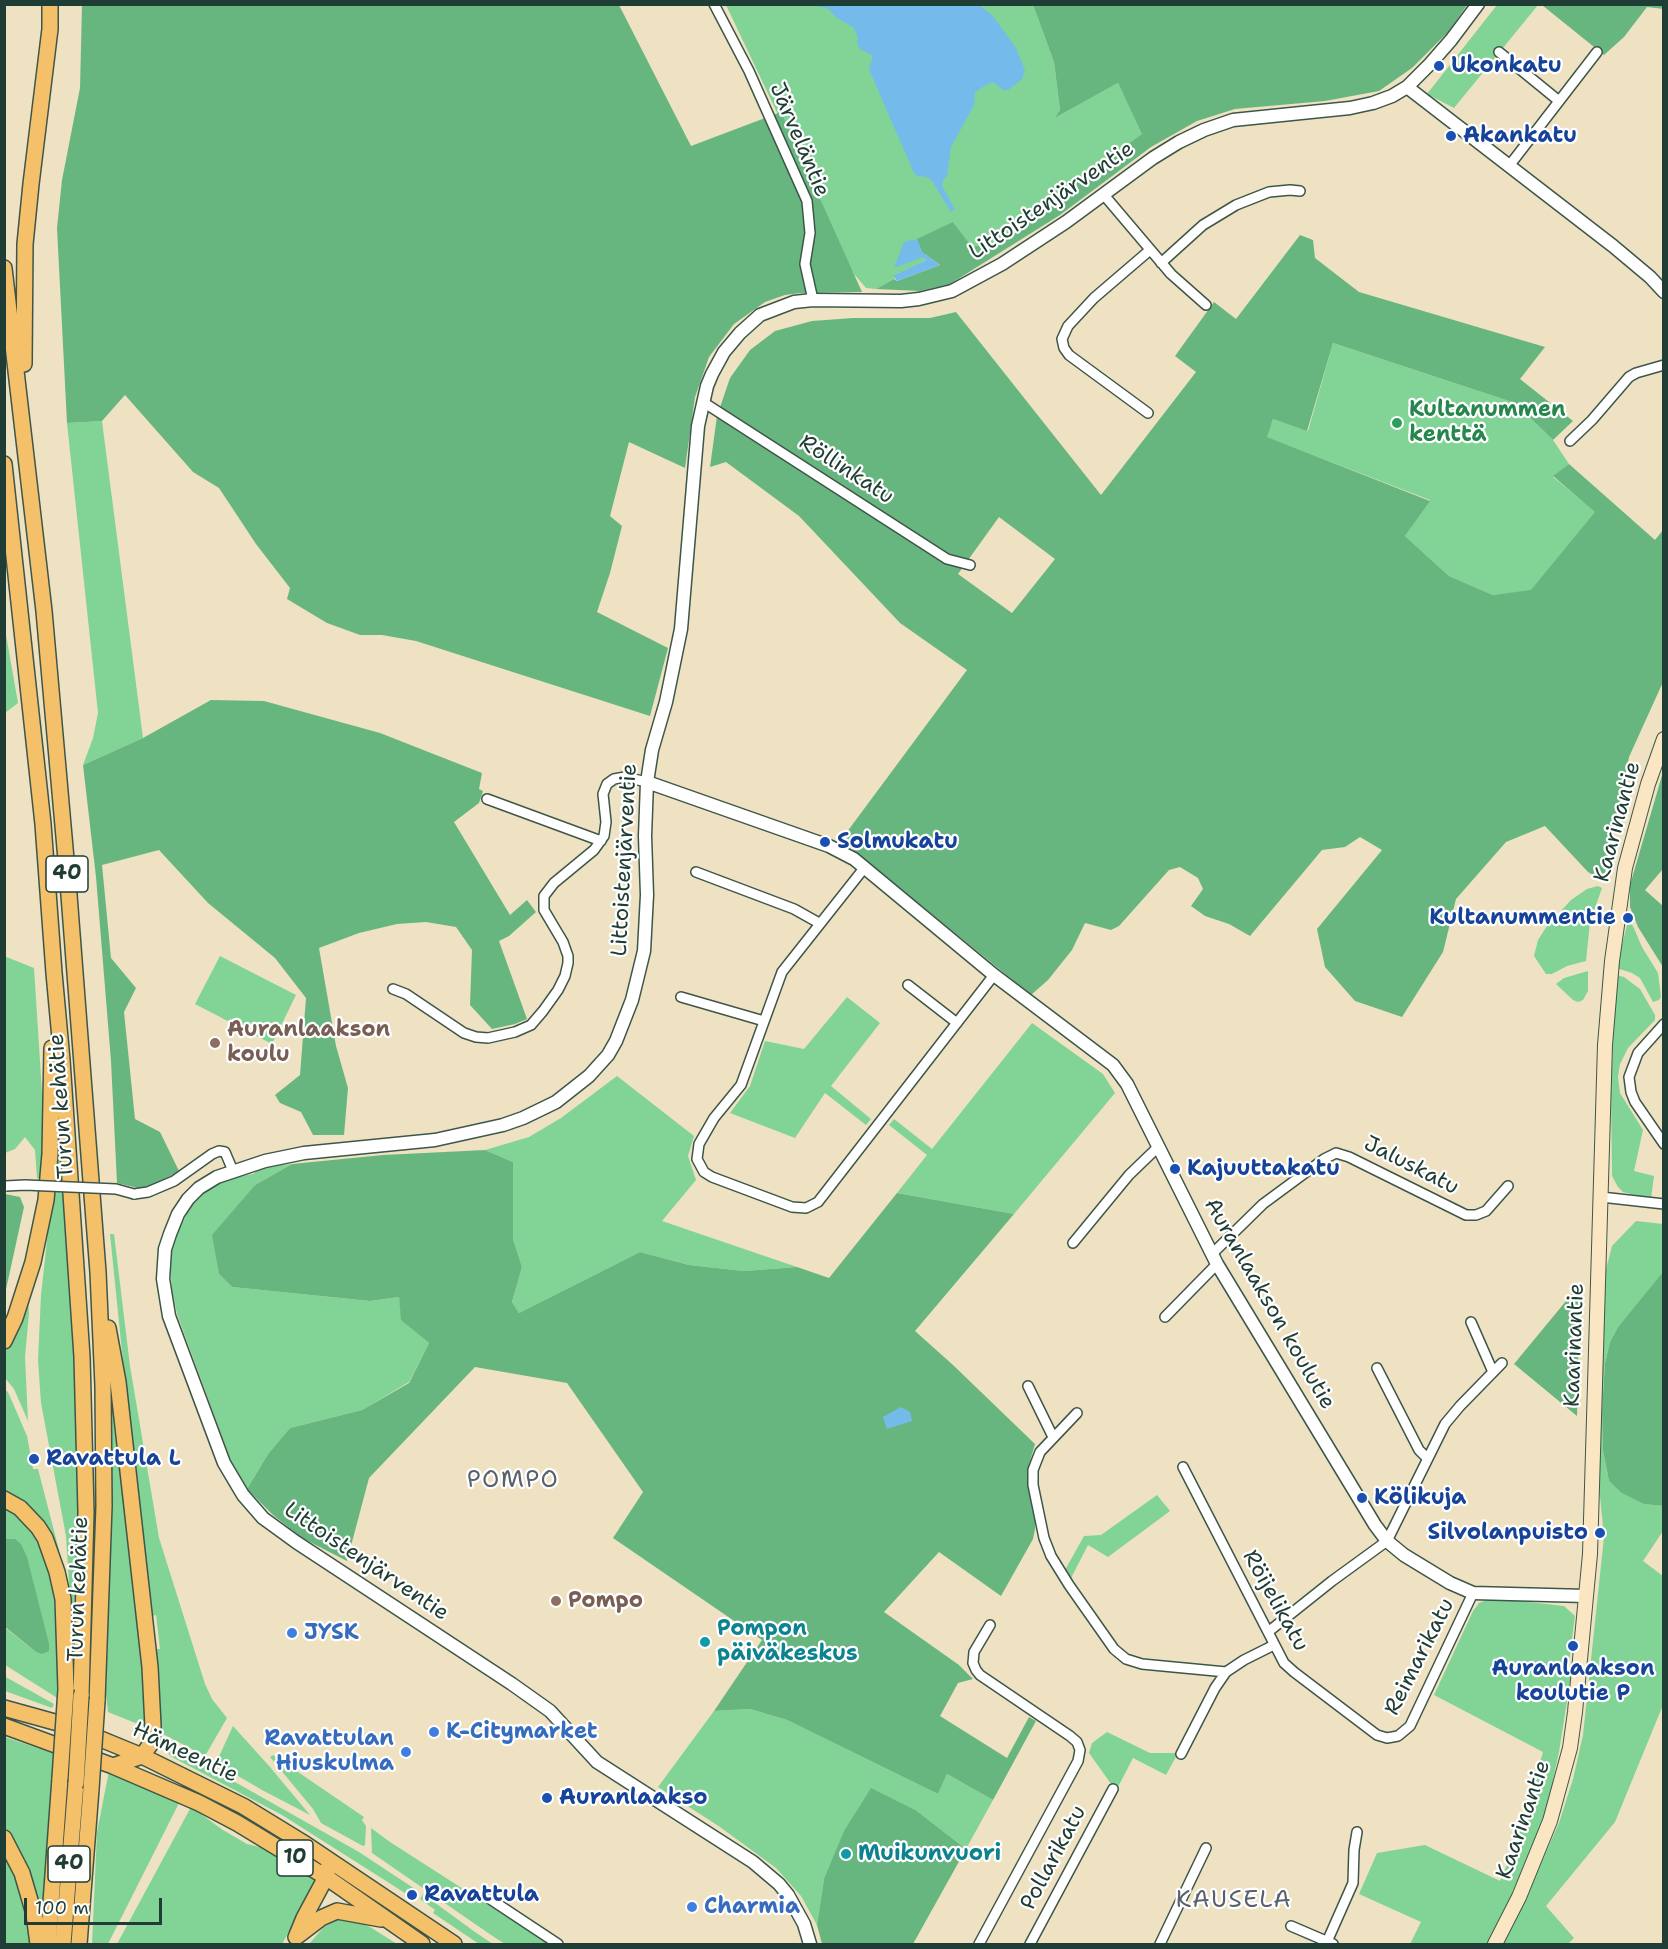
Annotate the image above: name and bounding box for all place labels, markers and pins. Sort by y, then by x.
place label: Ukonkatu [1451,53,1562,79]
marker: Ukonkatu [1432,59,1446,73]
place label: Akankatu [1463,123,1577,149]
marker: Akankatu [1444,129,1458,143]
place label: Kultanummen kenttä [1409,397,1566,448]
marker: Kultanummen kenttä [1390,416,1404,430]
place label: Solmukatu [837,829,958,855]
marker: Solmukatu [818,835,832,849]
place label: Kultanummentie [1429,905,1616,931]
marker: Kultanummentie [1621,911,1635,925]
place label: Auranlaakson koulu [227,1017,390,1068]
marker: Auranlaakson koulu [208,1036,222,1050]
place label: Kajuuttakatu [1187,1156,1340,1182]
marker: Kajuuttakatu [1168,1162,1182,1176]
place label: Ravattula L [46,1446,181,1472]
marker: Ravattula L [27,1452,41,1466]
place label: Kölikuja [1374,1485,1466,1511]
marker: Kölikuja [1355,1491,1369,1505]
place label: Silvolanpuisto [1428,1520,1588,1546]
marker: Silvolanpuisto [1593,1526,1607,1540]
place label: Pompo [568,1588,643,1614]
marker: Pompo [549,1594,563,1608]
place label: Pompon päiväkeskus [717,1616,858,1668]
place label: JYSK [304,1620,359,1646]
marker: JYSK [285,1626,299,1640]
marker: Pompon päiväkeskus [698,1635,712,1649]
marker: Auranlaakson koulutie P [1566,1639,1580,1653]
place label: Auranlaakson koulutie P [1491,1656,1655,1708]
place label: K-Citymarket [446,1719,598,1745]
marker: K-Citymarket [427,1725,441,1739]
place label: Ravattulan Hiuskulma [264,1726,394,1778]
marker: Ravattulan Hiuskulma [399,1745,413,1759]
place label: Auranlaakso [559,1785,707,1811]
marker: Auranlaakso [540,1791,554,1805]
place label: Muikunvuori [858,1841,1001,1867]
marker: Muikunvuori [839,1847,853,1861]
place label: Ravattula [424,1882,539,1908]
marker: Ravattula [405,1888,419,1902]
place label: Charmia [704,1894,800,1920]
marker: Charmia [685,1900,699,1914]

